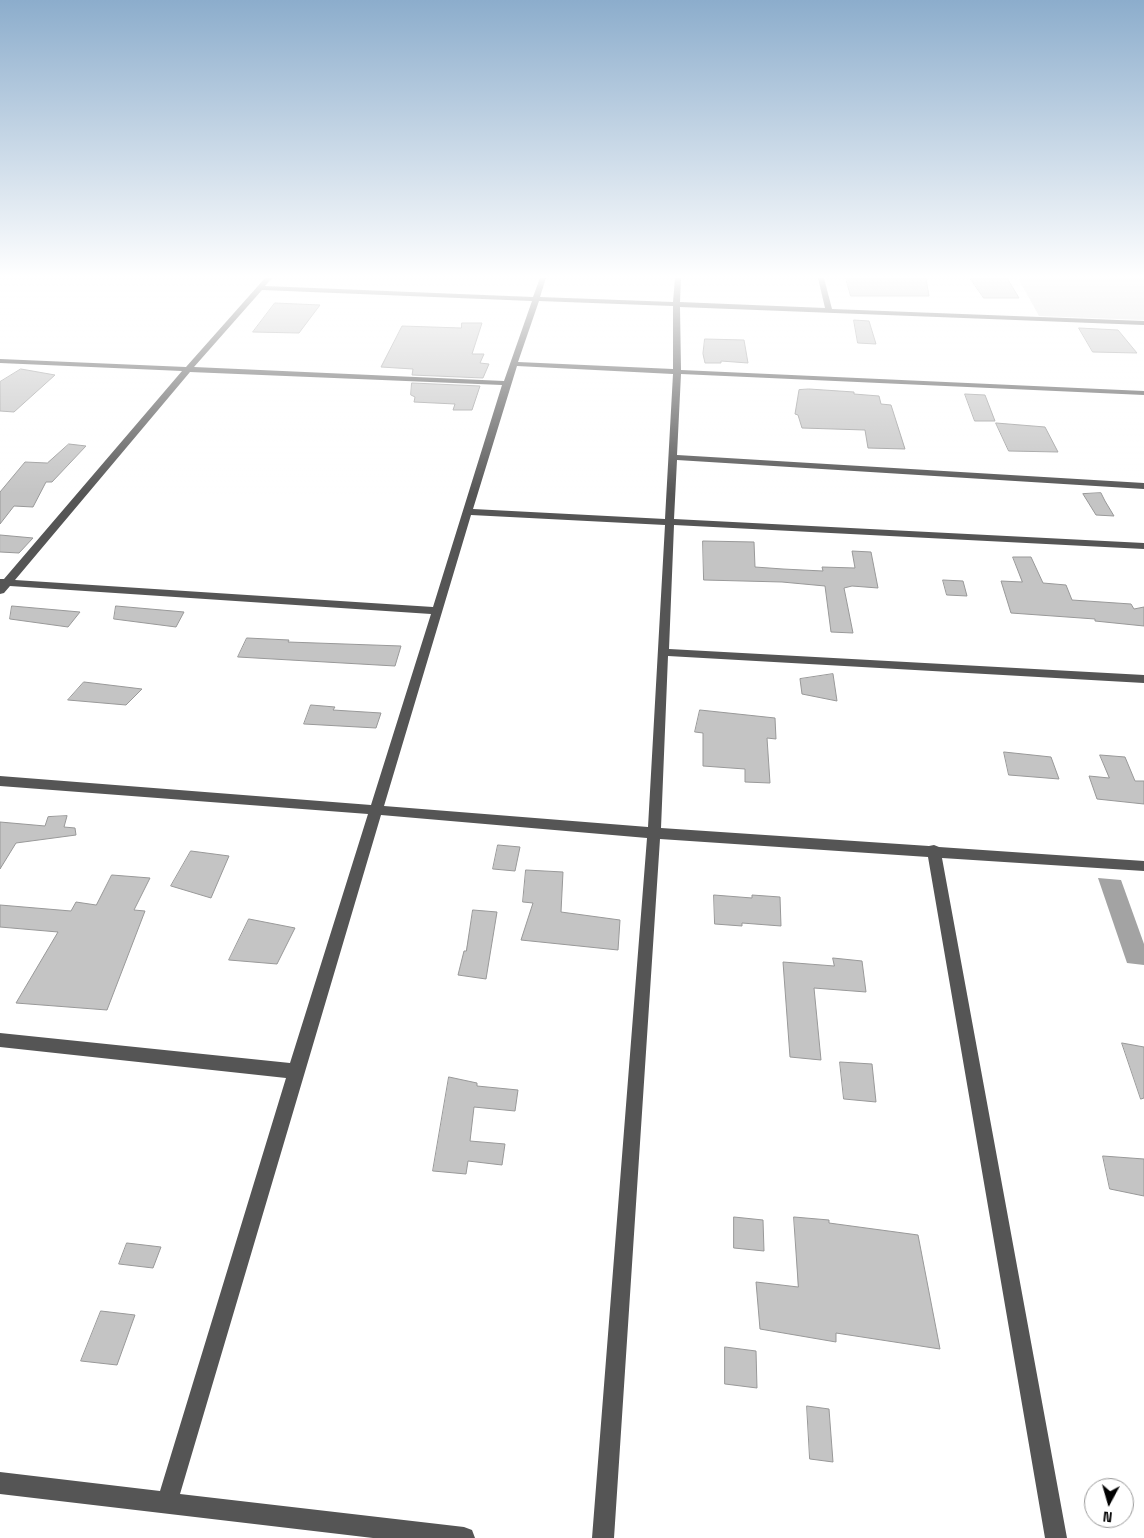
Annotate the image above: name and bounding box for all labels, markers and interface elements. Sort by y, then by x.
north arrow [1084,1478,1134,1528]
text: N [1102,1507,1113,1526]

